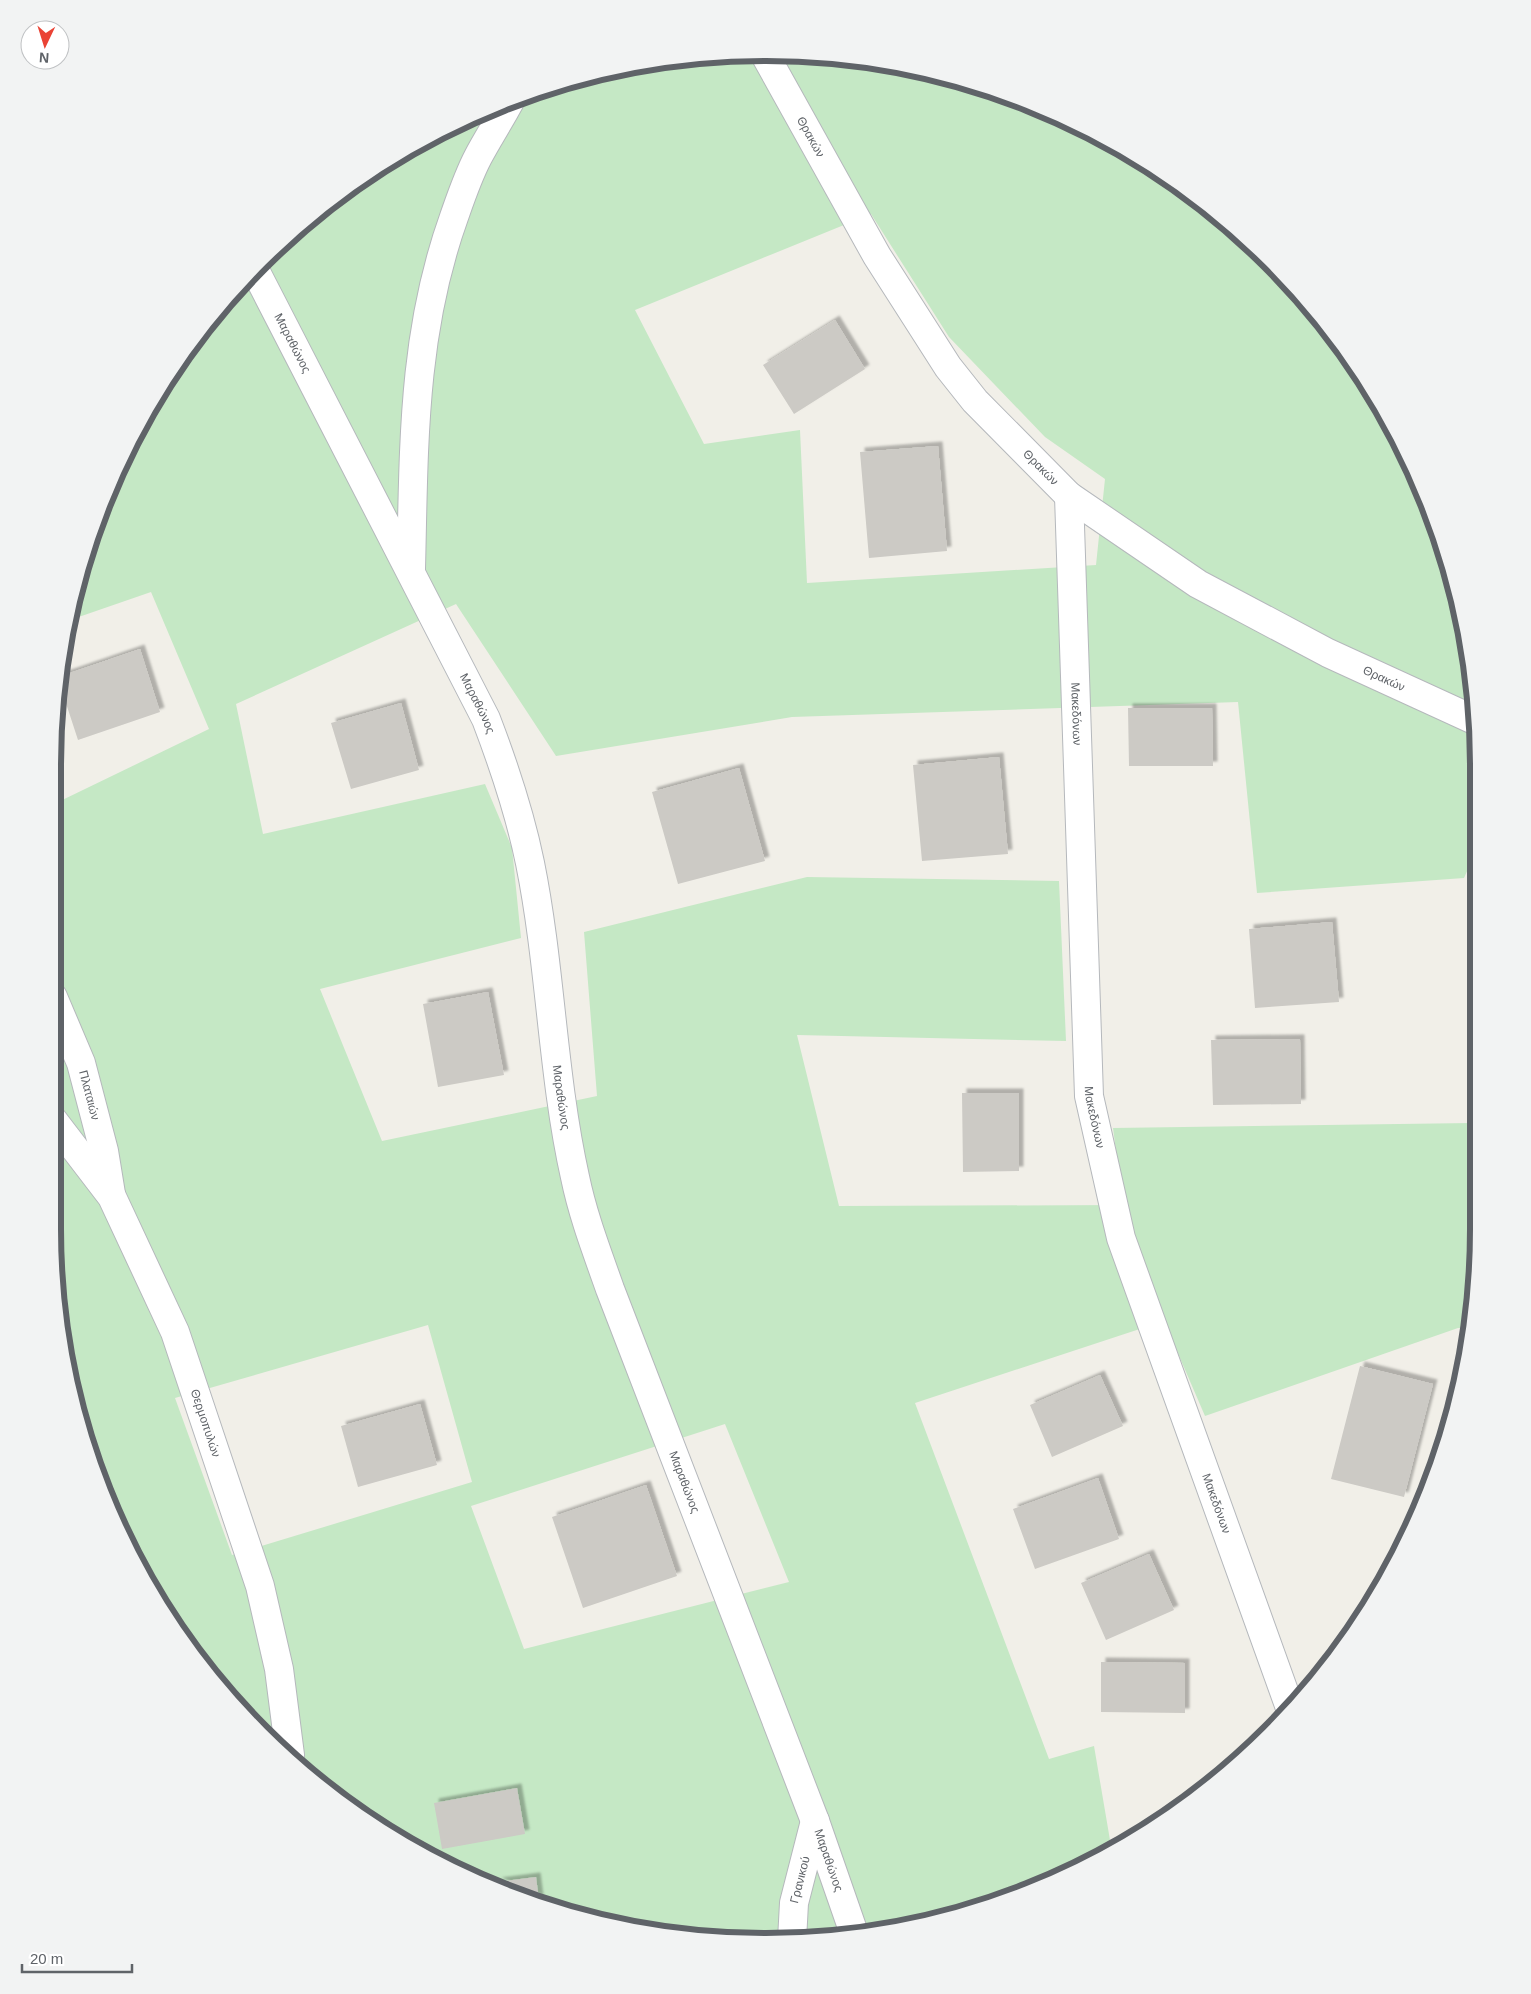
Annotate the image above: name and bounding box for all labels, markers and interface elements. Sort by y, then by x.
north arrow [20,20,70,70]
text: N [38,50,50,66]
street label: Θρακών [794,114,828,160]
street label: Μαραθώνος [271,311,314,376]
street label: Θρακών [1020,447,1061,488]
street label: Θρακών [1361,663,1407,694]
street label: Μαραθώνος [457,671,498,736]
street label: Μακεδόνων [1068,682,1084,746]
street label: Μαραθώνος [550,1064,573,1131]
street label: Πλαταιών [76,1069,103,1122]
street label: Μακεδόνων [1082,1086,1108,1149]
street label: Θερμοπυλών [188,1387,223,1459]
street label: Μαραθώνος [666,1449,703,1515]
street label: Μακεδόνων [1199,1471,1234,1535]
street label: Μαραθώνος [811,1827,846,1894]
street label: Γρανικού [787,1855,813,1905]
scale bar [22,1942,132,1974]
text: 20 m [30,1950,63,1967]

